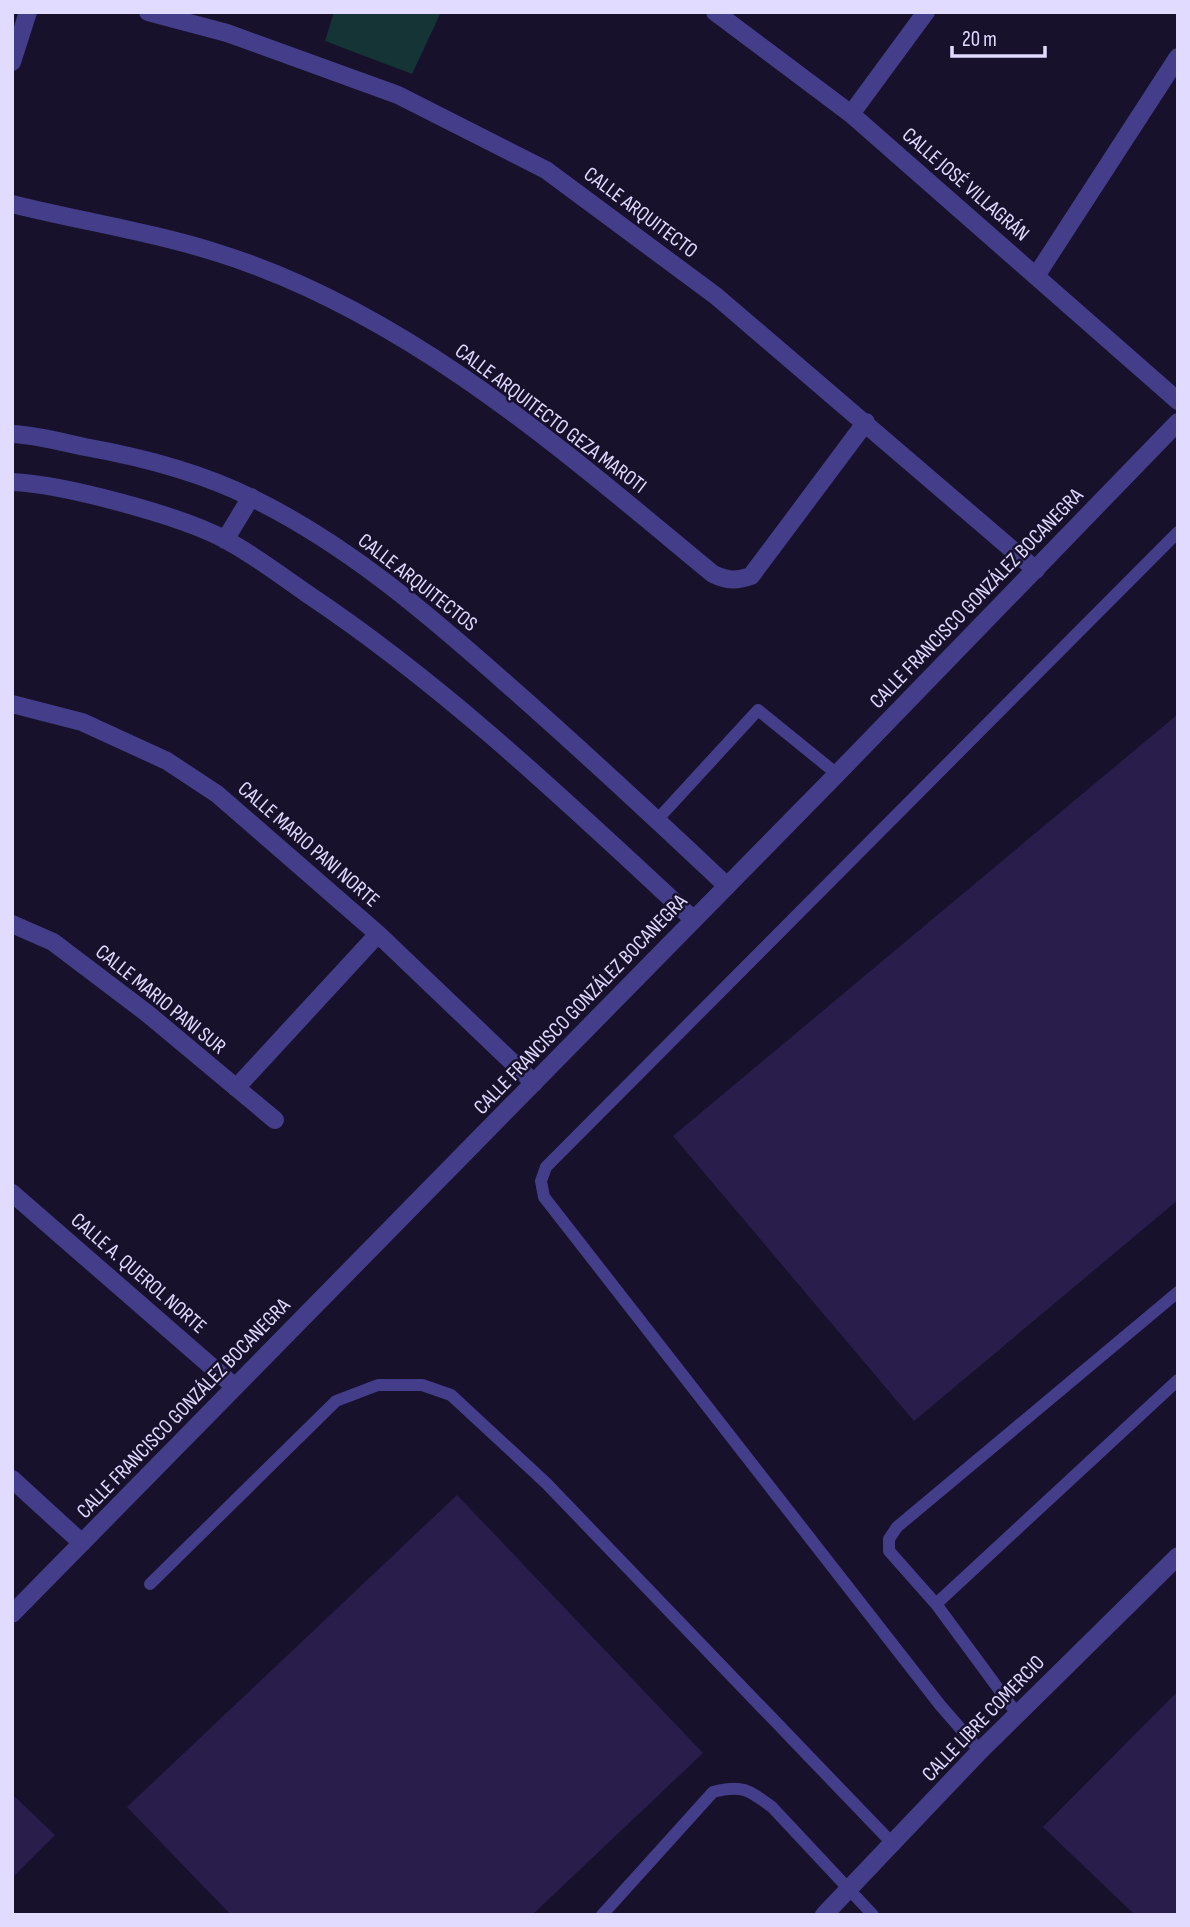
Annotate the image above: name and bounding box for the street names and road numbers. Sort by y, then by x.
street label: CALLE JOSÉ VILLAGRÁN [897,122,1034,246]
street label: CALLE ARQUITECTO [579,162,702,263]
street label: CALLE ARQUITECTO GEZA MAROTI [450,338,651,499]
street label: CALLE FRANCISCO GONZÁLEZ BOCANEGRA [864,482,1089,714]
street label: CALLE ARQUITECTOS [353,528,482,637]
street label: CALLE MARIO PANI NORTE [233,776,384,913]
street label: CALLE FRANCISCO GONZÁLEZ BOCANEGRA [468,888,693,1120]
street label: CALLE MARIO PANI SUR [90,939,231,1060]
street label: CALLE A. QUEROL NORTE [66,1208,212,1339]
street label: CALLE FRANCISCO GONZÁLEZ BOCANEGRA [71,1292,296,1524]
street label: CALLE LIBRE COMERCIO [917,1650,1050,1787]

